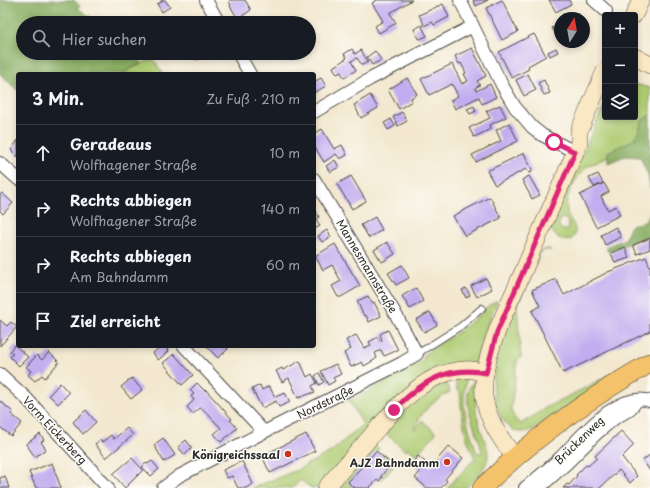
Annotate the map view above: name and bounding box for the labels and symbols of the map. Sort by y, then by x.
north arrow [554,12,590,48]
route start [545,133,563,151]
street label: Mannesmannstraße [332,216,402,316]
street label: Nordstraße [294,381,356,423]
street label: Vorm Eickerberg [19,392,91,468]
route end [385,401,403,419]
street label: Brückenweg [550,412,608,468]
place label: Königreichssaal [192,446,280,463]
marker: Königreichssaal [283,449,293,459]
place label: AJZ Bahndamm [349,454,439,471]
marker: AJZ Bahndamm [442,457,452,467]

